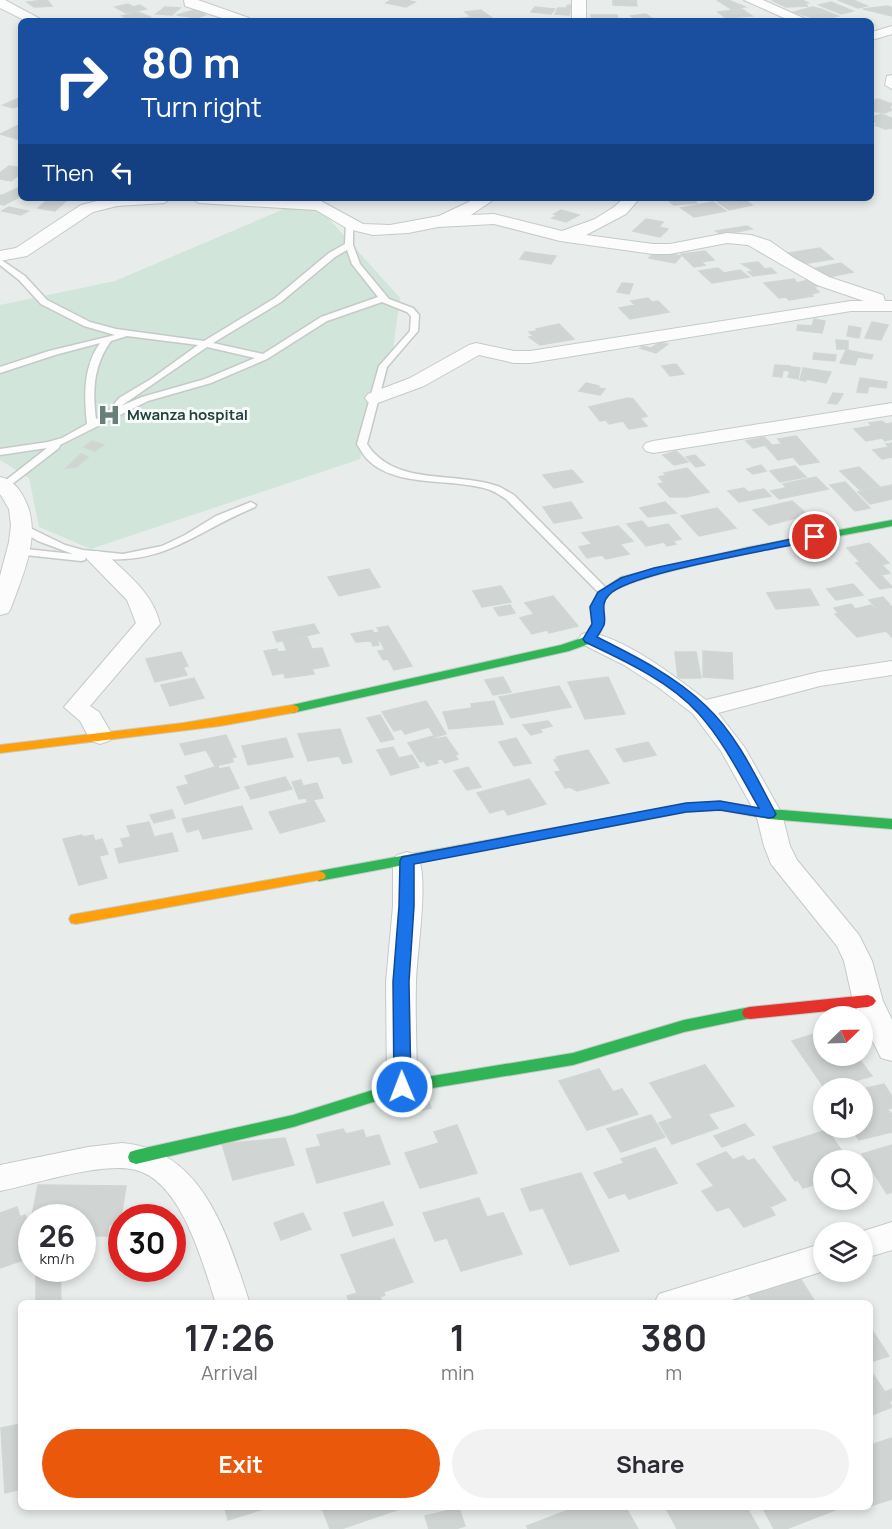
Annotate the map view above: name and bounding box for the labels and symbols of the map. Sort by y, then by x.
hospital icon: Mwanza hospital [96,402,122,428]
place label: Mwanza hospital [127,404,248,425]
pin [789,511,840,562]
north arrow [813,1006,873,1066]
position arrow [370,1055,434,1119]
speed limit sign: 30 [108,1204,186,1282]

